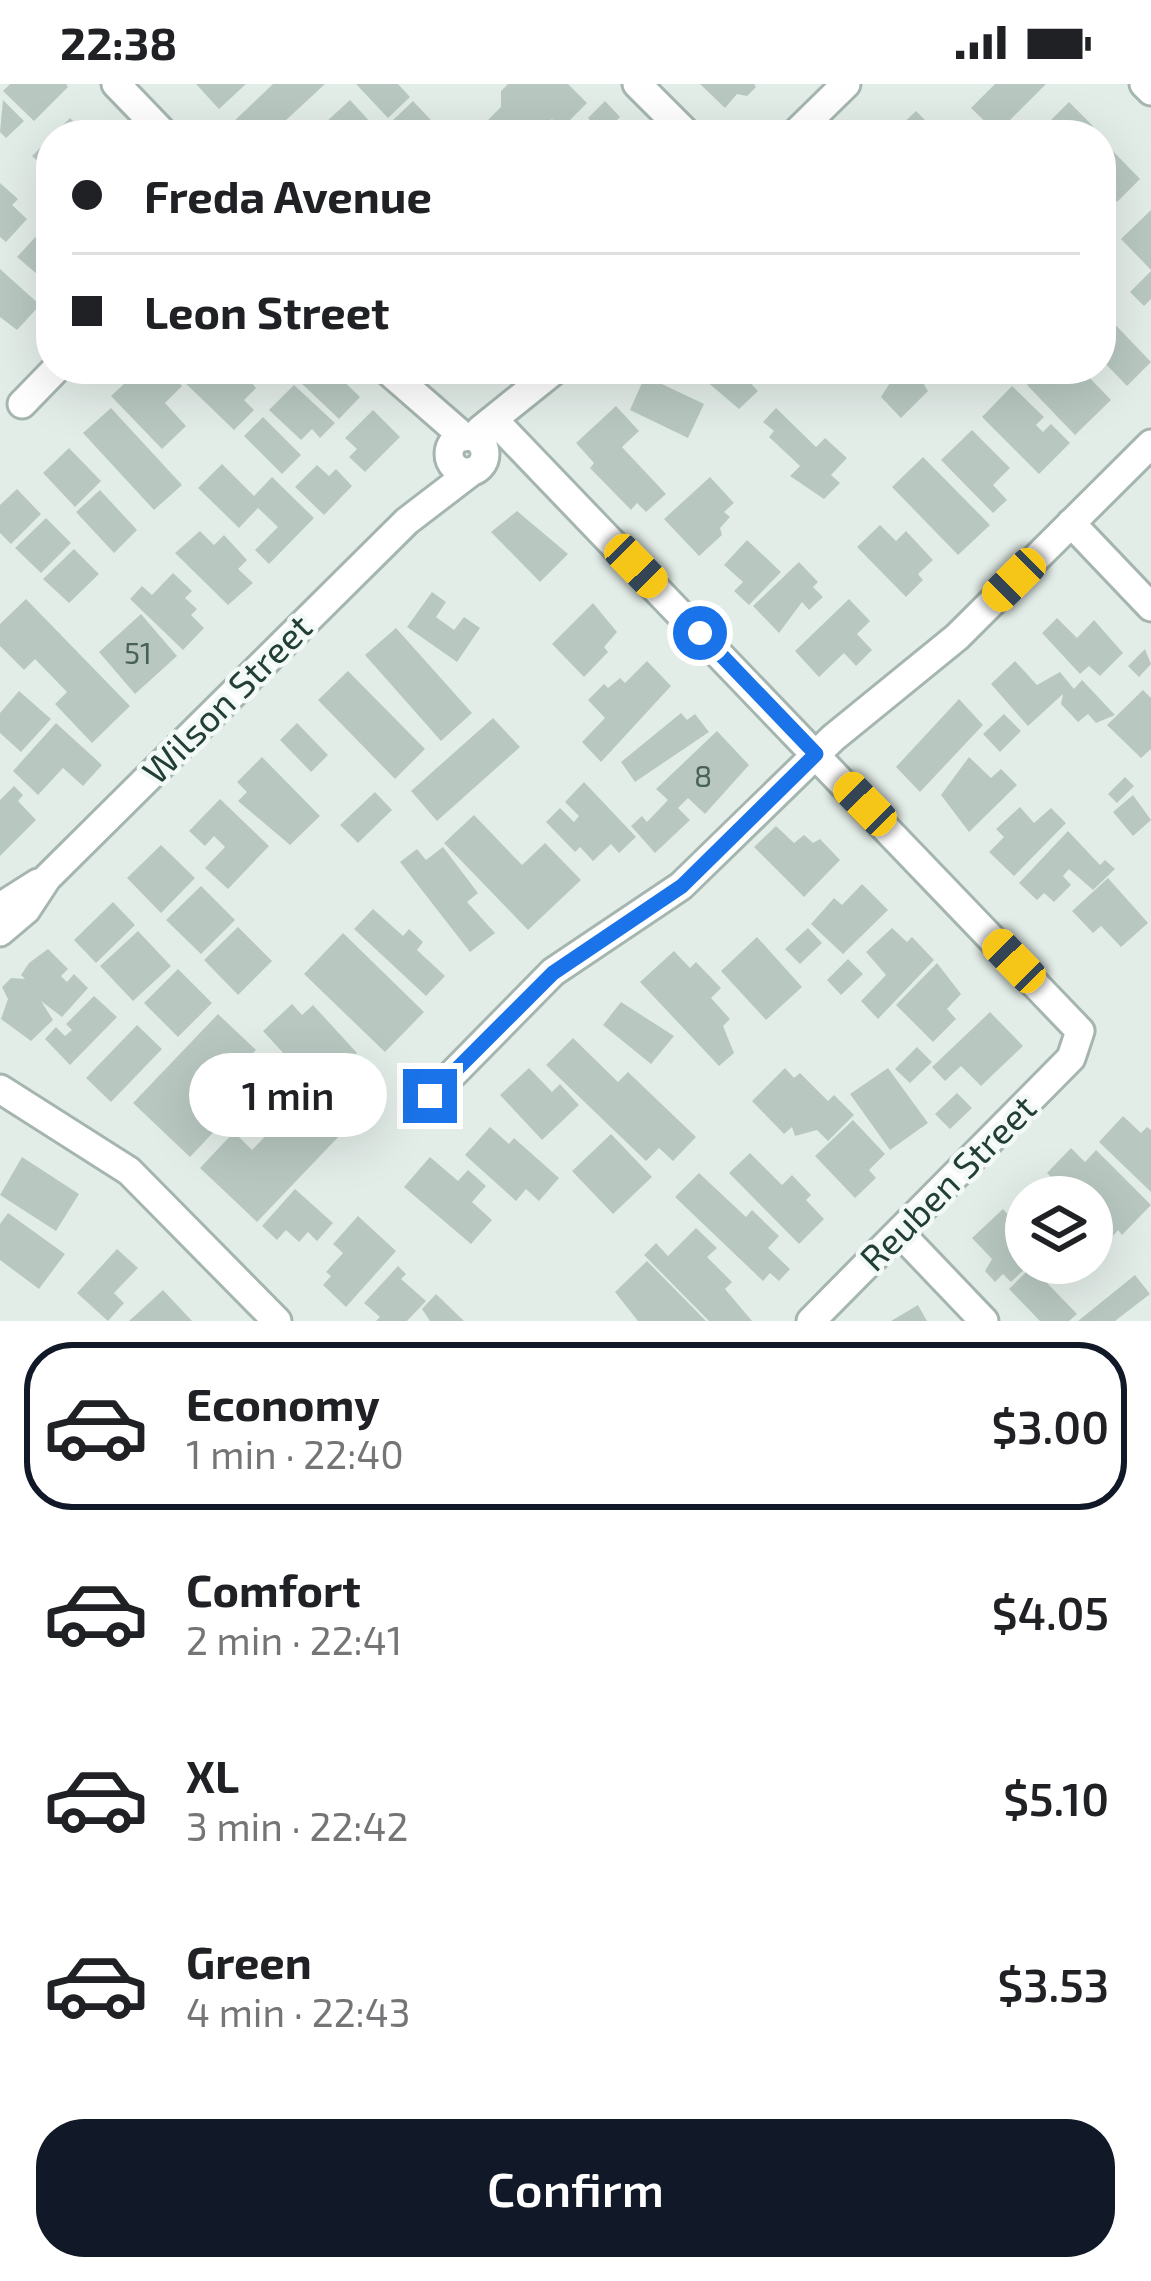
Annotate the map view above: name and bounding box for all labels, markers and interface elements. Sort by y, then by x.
text: 22:38 [60,15,177,69]
text: Freda Avenue [144,168,432,222]
text: Leon Street [144,284,390,338]
car [598,528,674,604]
car [976,542,1052,618]
street label: Wilson Street [132,604,319,791]
route start [673,606,727,660]
house number: 51 [124,634,152,670]
house number: 8 [694,757,712,793]
car [827,766,903,842]
car [976,923,1052,999]
callout: 1 min [190,1054,388,1138]
route end [403,1069,457,1123]
text: 1 min [242,1071,334,1118]
street label: Reuben Street [850,1085,1044,1279]
map controls [1005,1176,1113,1284]
button: layers [1005,1176,1113,1284]
icon: car [42,1372,150,1480]
text: Economy [186,1376,380,1430]
text: $3.00 [992,1399,1109,1453]
text: 1 min · 22:40 [186,1430,404,1477]
icon: car [42,1558,150,1666]
text: Comfort [186,1562,361,1616]
text: $4.05 [992,1585,1109,1639]
text: 2 min · 22:41 [186,1616,402,1663]
icon: car [42,1744,150,1852]
text: XL [186,1748,239,1802]
text: $5.10 [1003,1771,1109,1825]
text: 3 min · 22:42 [186,1802,408,1849]
icon: car [42,1930,150,2038]
text: Green [186,1934,312,1988]
text: $3.53 [997,1957,1109,2011]
text: 4 min · 22:43 [186,1988,410,2035]
button: Confirm [36,2119,1115,2257]

